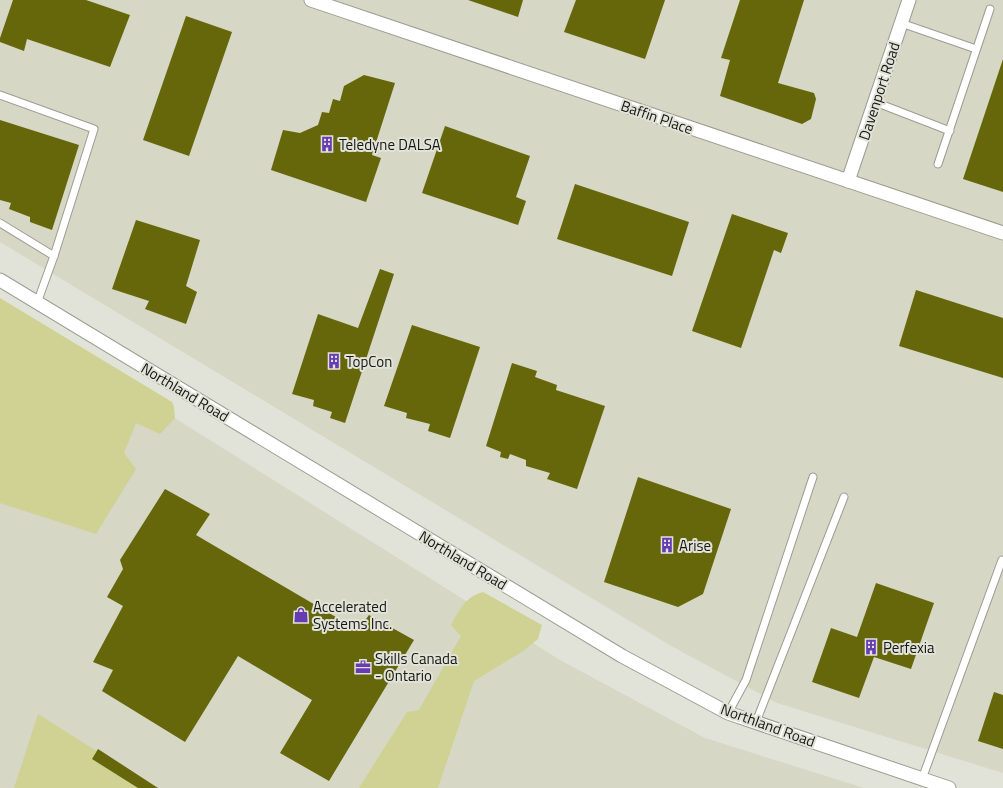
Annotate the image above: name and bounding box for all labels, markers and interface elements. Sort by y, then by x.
street label: Davenport Road [852,39,906,143]
street label: Baffin Place [618,94,696,140]
place label: Teledyne DALSA [339,133,441,156]
building icon: Teledyne DALSA [318,135,336,153]
place label: TopCon [346,350,392,373]
building icon: TopCon [325,352,343,370]
street label: Northland Road [137,357,233,427]
street label: Northland Road [415,525,511,595]
place label: Arise [679,534,711,557]
building icon: Arise [658,536,676,554]
place label: Accelerated Systems Inc. [313,595,392,635]
shop icon: Accelerated Systems Inc. [292,606,310,624]
place label: Perfexia [883,636,935,659]
building icon: Perfexia [862,638,880,656]
place label: Skills Canada - Ontario [375,647,458,687]
office icon: Skills Canada - Ontario [354,658,372,676]
street label: Northland Road [717,697,819,753]

